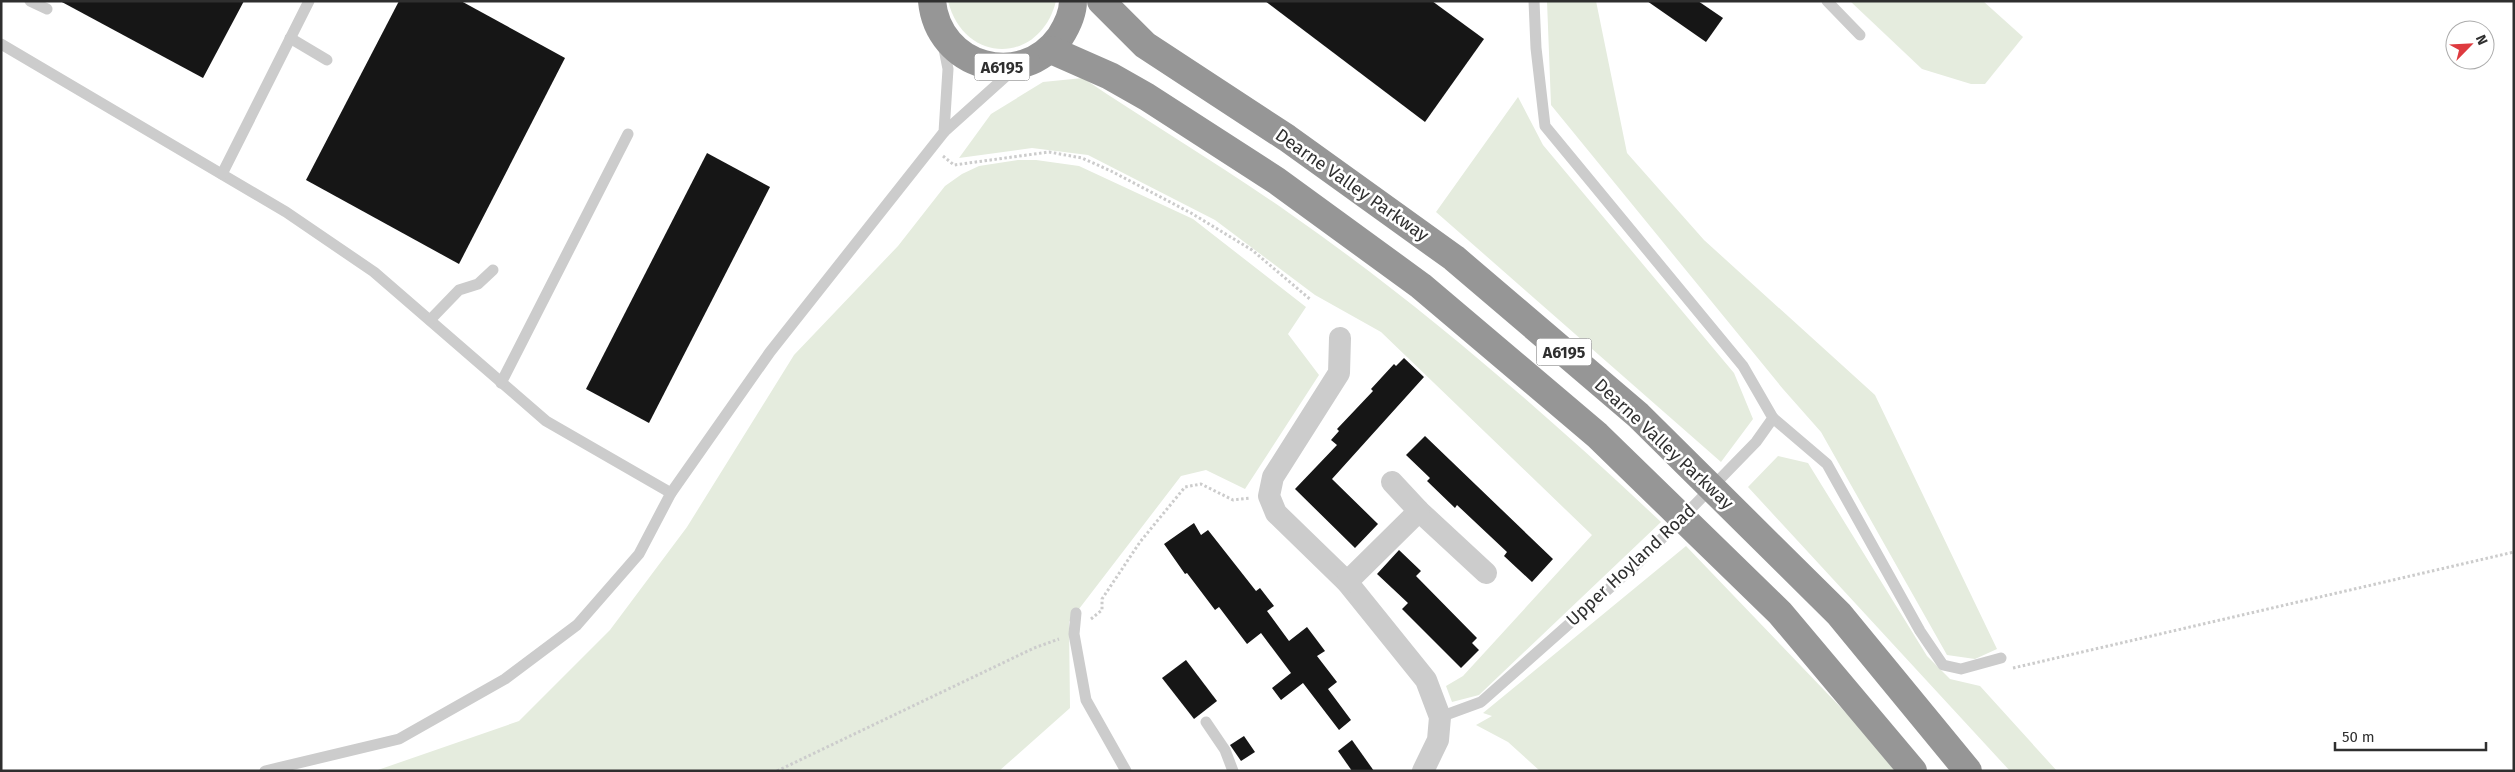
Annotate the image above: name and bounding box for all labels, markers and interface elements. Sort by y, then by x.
north arrow [2445,20,2495,70]
text: N [2472,32,2491,48]
road number: A6195 [974,54,1030,80]
street label: Dearne Valley Parkway [1271,124,1433,246]
road number: A6195 [1536,338,1592,366]
street label: Dearne Valley Parkway [1590,374,1738,514]
street label: Upper Hoyland Road [1562,499,1700,631]
scale bar [2335,720,2486,752]
text: 50 m [2342,728,2375,746]

